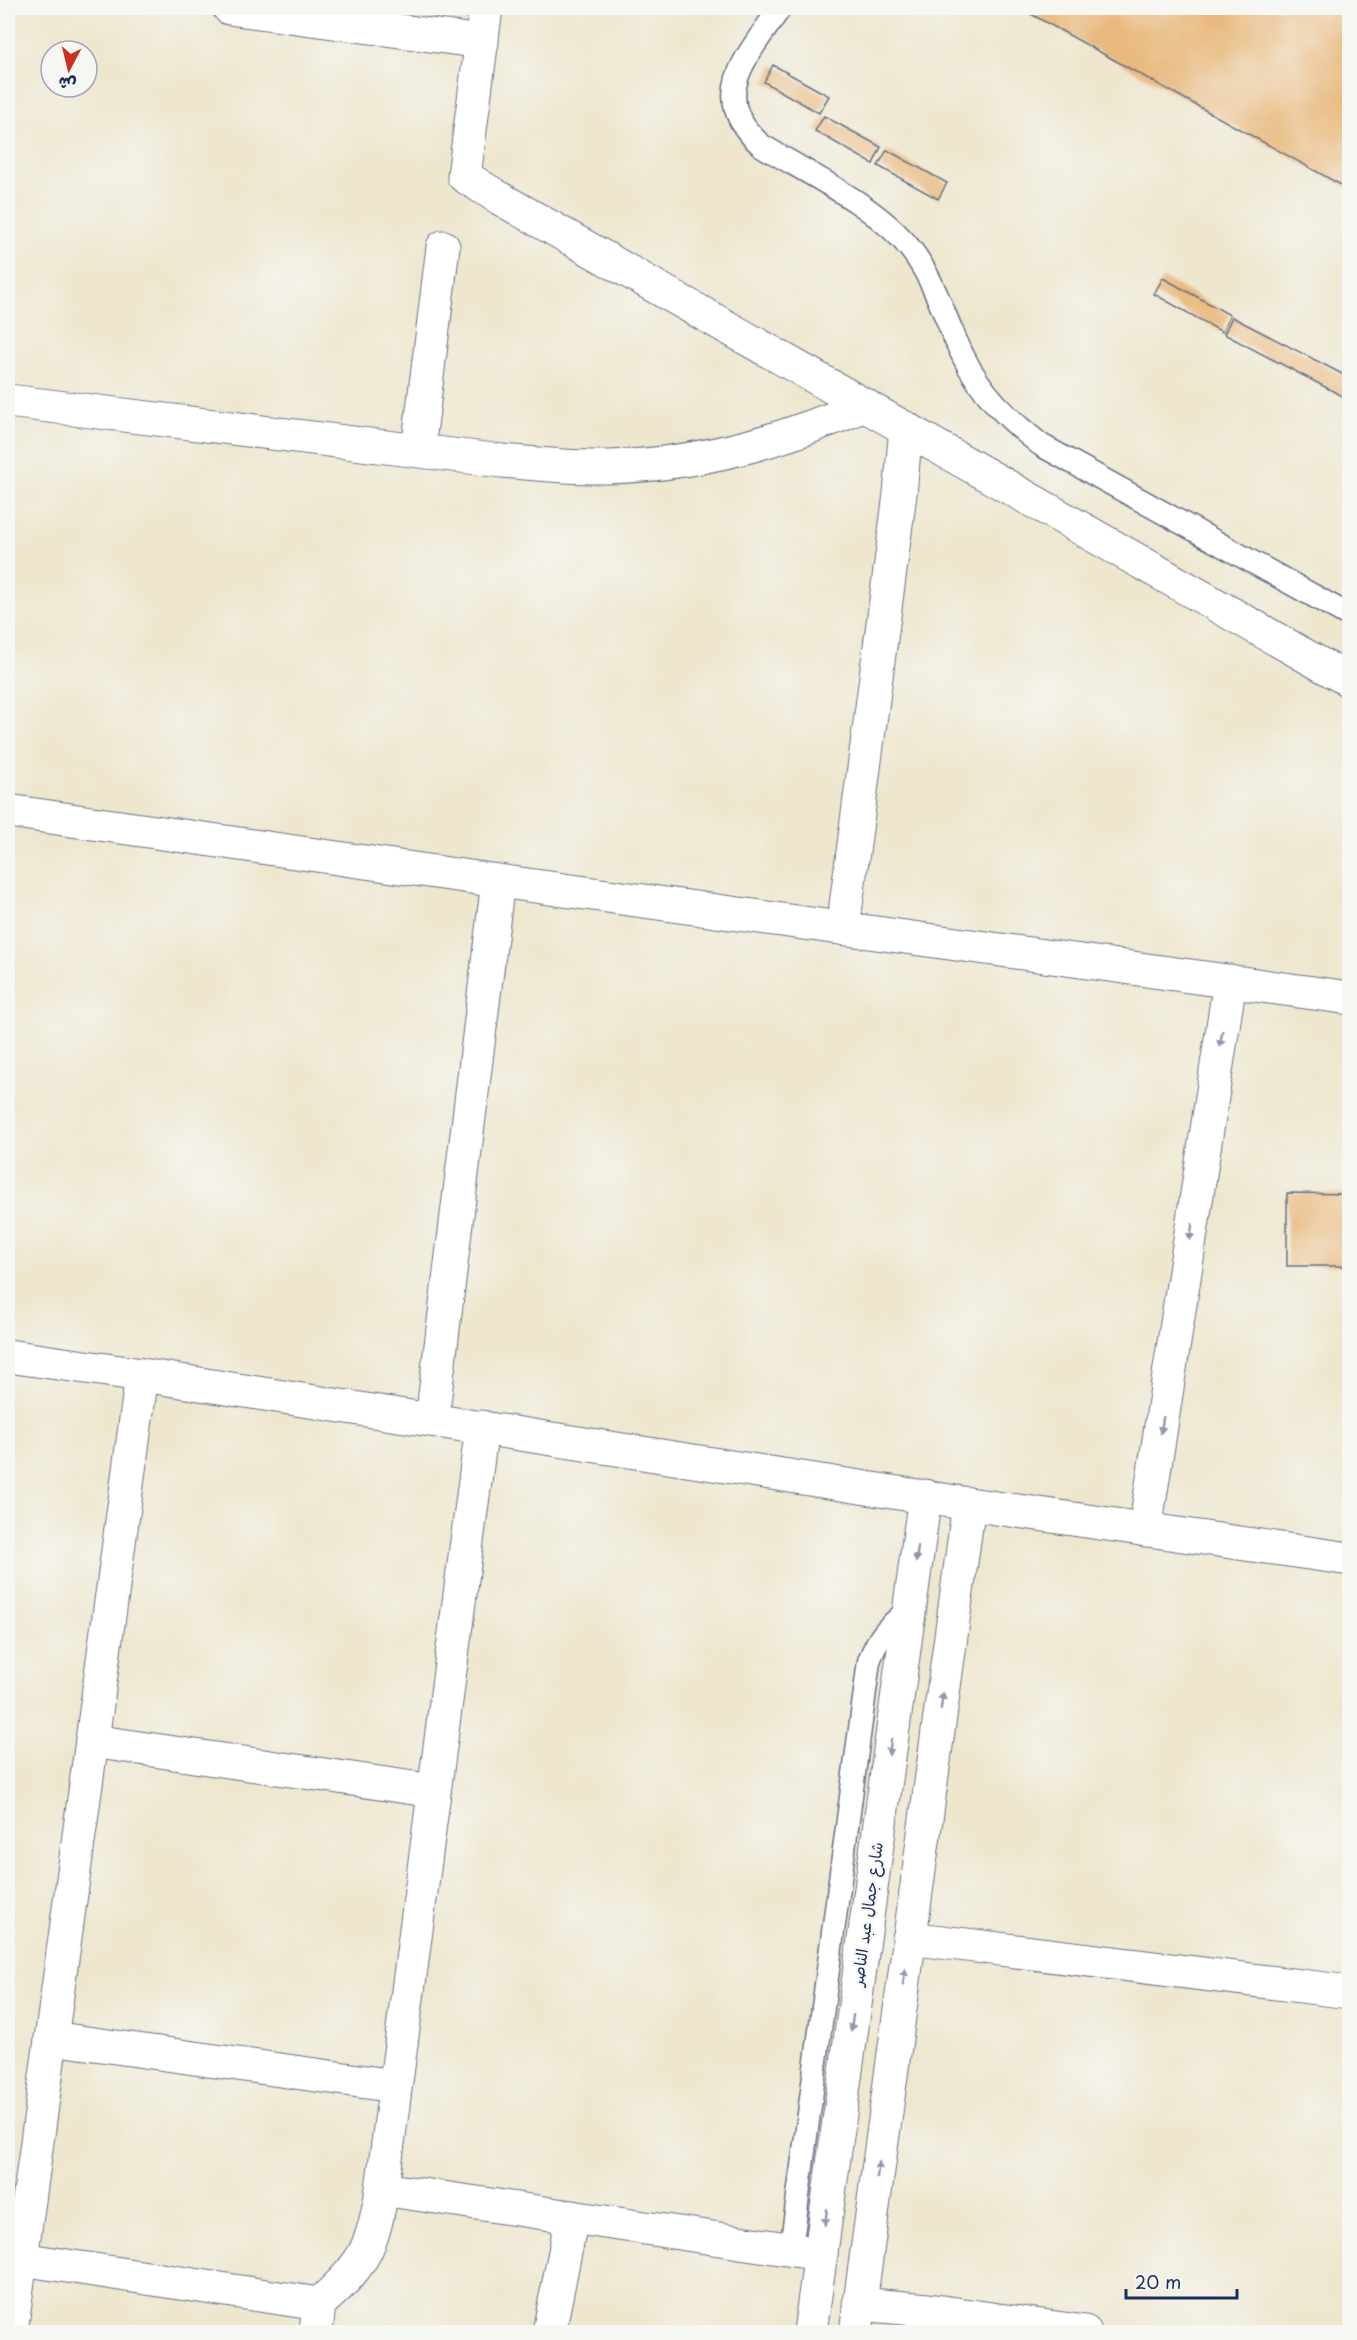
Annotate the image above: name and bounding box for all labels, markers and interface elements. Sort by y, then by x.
north arrow [39,39,99,99]
text: ش [57,72,77,98]
one-way arrow [1217,1030,1226,1049]
one-way arrow [1187,1223,1196,1242]
one-way arrow [1157,1415,1166,1434]
one-way arrow [912,1544,922,1563]
one-way arrow [937,1691,946,1710]
one-way arrow [886,1738,895,1757]
street label: شارع جمال عبد الناصر [844,1840,889,1990]
one-way arrow [899,1968,909,1987]
one-way arrow [848,2014,857,2033]
one-way arrow [873,2161,882,2180]
one-way arrow [821,2207,830,2226]
scale bar [1126,2262,1237,2300]
text: 20 m [1135,2268,1181,2295]

